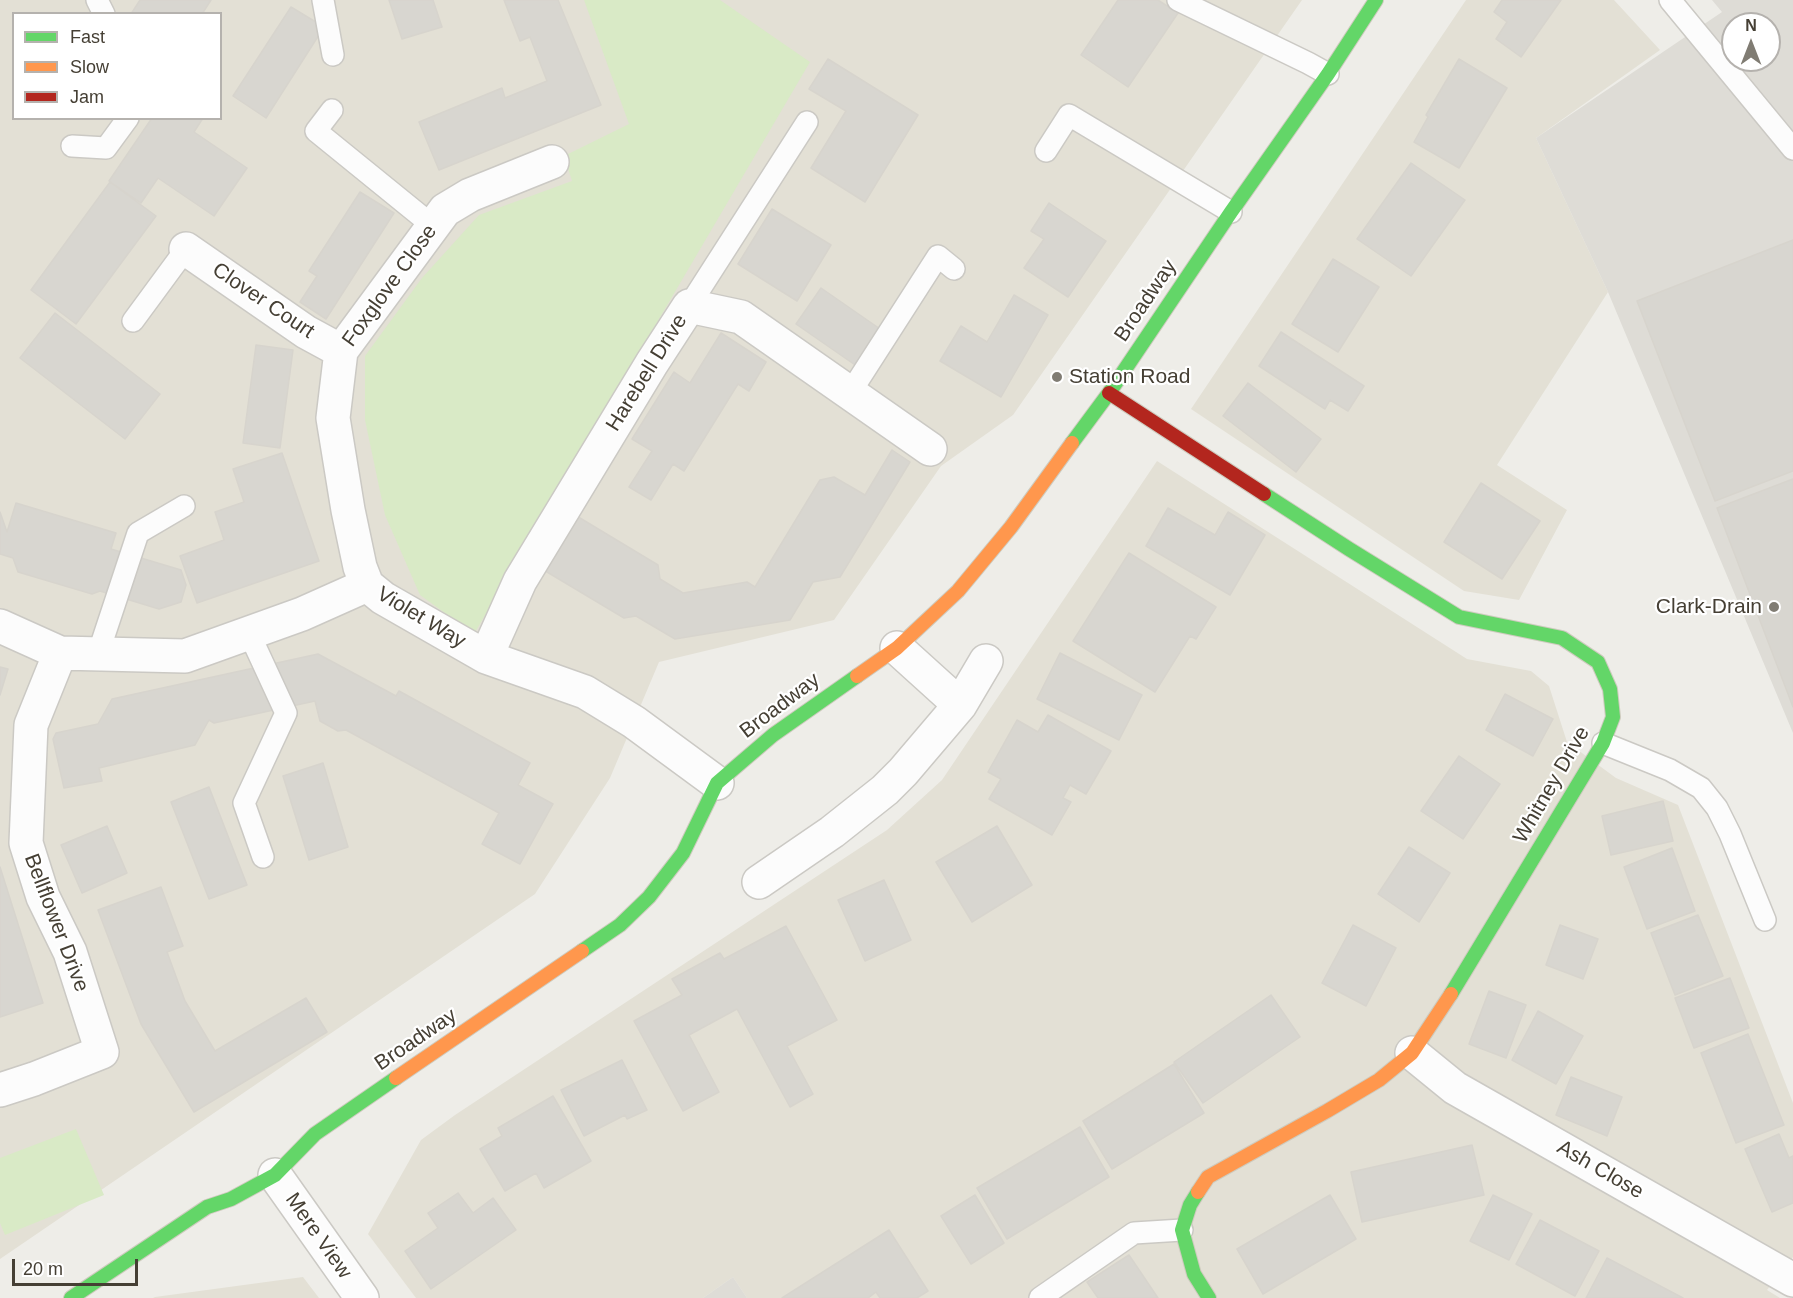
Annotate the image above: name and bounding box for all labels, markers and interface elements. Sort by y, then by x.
legend [12,12,222,120]
north arrow [1721,12,1781,72]
text: N [1745,17,1757,34]
text: Fast [70,27,105,47]
text: Slow [70,57,109,77]
text: Jam [70,87,104,107]
street label: Foxglove Close [337,220,443,352]
street label: Broadway [1109,255,1183,347]
street label: Clover Court [207,258,319,344]
street label: Harebell Drive [601,310,693,436]
place label: Station Road [1069,364,1190,390]
marker: Station Road [1050,370,1064,384]
street label: Violet Way [372,582,470,654]
place label: Clark-Drain [1656,594,1762,620]
marker: Clark-Drain [1767,600,1781,614]
street label: Broadway [735,668,825,744]
street label: Whitney Drive [1508,722,1596,848]
street label: Bellflower Drive [18,850,94,996]
street label: Broadway [370,1003,462,1077]
street label: Ash Close [1552,1135,1648,1205]
street label: Mere View [279,1188,357,1284]
scale bar [15,1247,141,1285]
text: 20 m [23,1259,63,1279]

